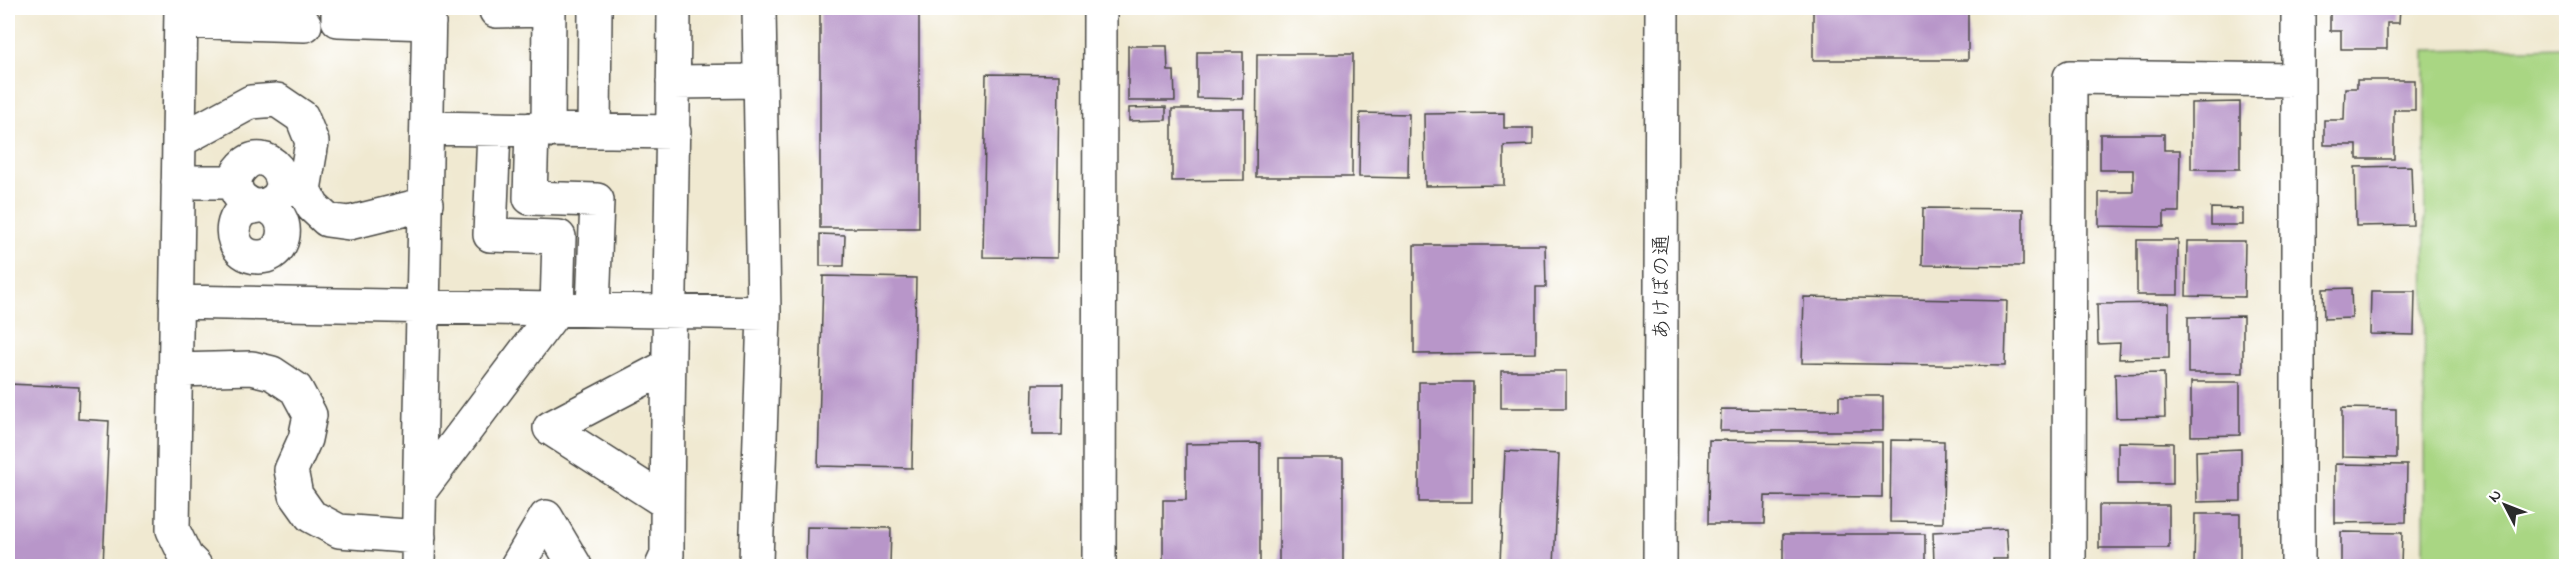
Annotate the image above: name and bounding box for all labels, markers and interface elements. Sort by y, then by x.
street label: あけぼの通 [1648,235,1678,340]
north arrow [2475,475,2535,535]
text: N [2483,484,2508,508]

